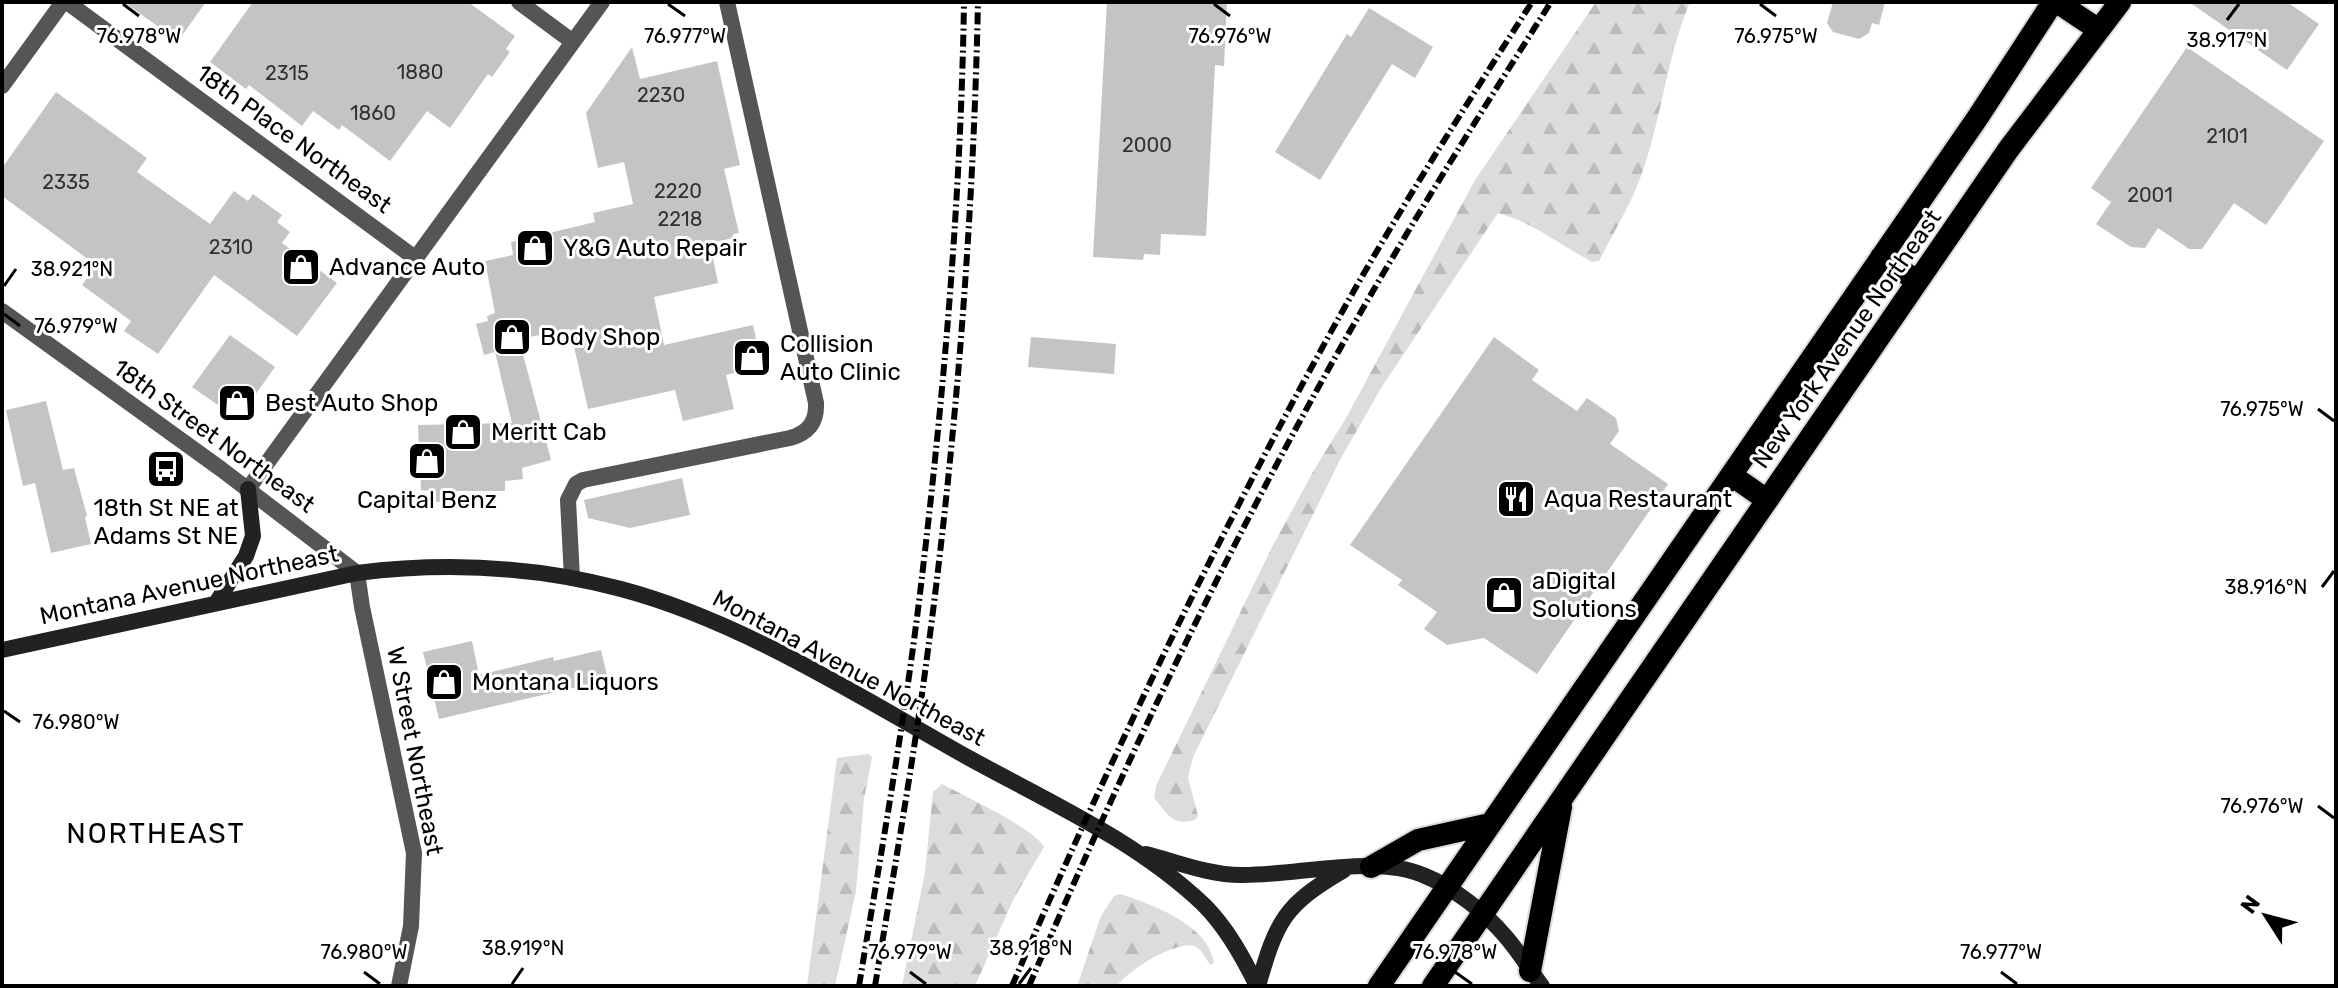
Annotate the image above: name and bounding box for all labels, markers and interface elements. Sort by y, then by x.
text: 76.978°W [97,24,181,48]
text: 76.977°W [644,24,726,48]
text: 76.976°W [1188,24,1272,48]
text: 76.975°W [1734,24,1818,48]
text: 38.917°N [2186,28,2268,52]
street label: 18th Place Northeast [191,59,397,219]
house number: 1880 [397,60,443,84]
house number: 2315 [265,61,309,85]
house number: 2230 [637,83,685,107]
house number: 1860 [350,101,396,125]
house number: 2101 [2206,124,2248,148]
house number: 2000 [1122,133,1172,157]
house number: 2335 [42,170,90,194]
house number: 2220 [654,179,702,203]
house number: 2001 [2127,183,2173,207]
street label: New York Avenue Northeast [1747,204,1947,474]
house number: 2218 [658,207,702,231]
shop icon: Y&G Auto Repair [514,227,556,269]
place label: Y&G Auto Repair [563,234,747,262]
house number: 2310 [209,235,253,259]
shop icon: Advance Auto [280,246,322,288]
place label: Advance Auto [329,253,485,281]
text: 38.921°N [31,257,113,281]
text: 76.979°W [34,314,118,338]
shop icon: Body Shop [491,316,533,358]
place label: Body Shop [540,323,660,351]
place label: Collision Auto Clinic [780,330,901,386]
shop icon: Collision Auto Clinic [731,337,773,379]
street label: 18th Street Northeast [108,353,320,519]
shop icon: Best Auto Shop [216,382,258,424]
place label: Best Auto Shop [265,389,438,417]
text: 76.975°W [2220,397,2304,421]
shop icon: Meritt Cab [442,411,484,453]
place label: Meritt Cab [491,418,607,446]
shop icon: Capital Benz [406,440,448,482]
bus stop icon: 18th St NE at Adams St NE [145,448,187,490]
restaurant icon: Aqua Restaurant [1495,478,1537,520]
place label: Aqua Restaurant [1544,485,1732,513]
place label: Capital Benz [357,486,497,514]
place label: 18th St NE at Adams St NE [93,494,239,550]
street label: Montana Avenue Northeast [37,540,341,630]
place label: aDigital Solutions [1532,567,1637,623]
shop icon: aDigital Solutions [1483,574,1525,616]
text: 38.916°N [2225,575,2307,599]
street label: Montana Avenue Northeast [708,584,990,752]
street label: W Street Northeast [381,644,449,858]
shop icon: Montana Liquors [423,661,465,703]
place label: Montana Liquors [472,668,659,696]
text: 76.980°W [33,710,119,734]
text: 76.976°W [2220,794,2304,818]
district label: NORTHEAST [66,817,246,850]
north arrow [2226,876,2306,956]
text: N [2235,890,2266,919]
text: 38.919°N [482,936,564,960]
text: 38.918°N [989,936,1073,960]
text: 76.980°W [321,940,407,964]
text: 76.979°W [868,940,952,964]
text: 76.978°W [1413,940,1497,964]
text: 76.977°W [1960,940,2042,964]

